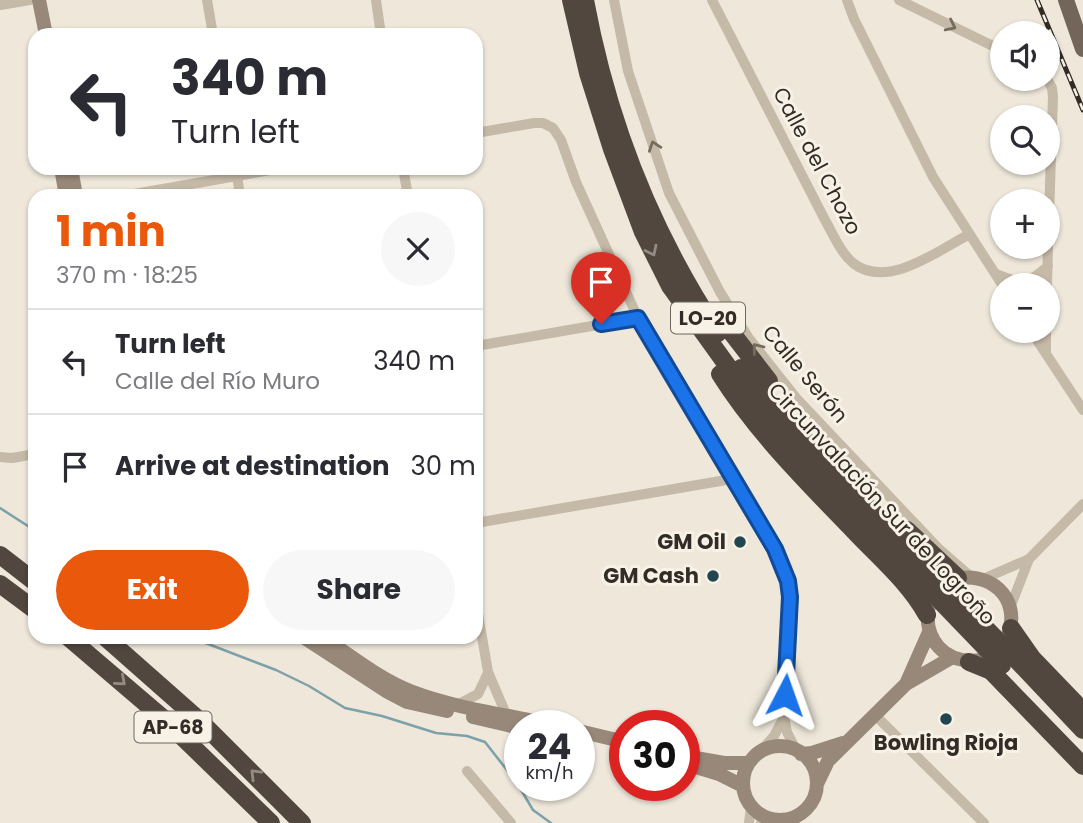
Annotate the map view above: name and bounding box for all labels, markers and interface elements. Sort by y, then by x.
one-way arrow [944,17,956,31]
map controls [990,21,1060,343]
button: sound [990,21,1060,91]
text: 340 m [171,44,328,112]
icon: left [56,56,147,147]
street label: Calle del Chozo [766,82,869,240]
button: search [990,105,1060,175]
text: Turn left [171,109,300,154]
one-way arrow [648,141,662,153]
button: + [990,189,1060,259]
text: 1 min [56,202,166,261]
button: close [381,212,455,286]
one-way arrow [644,244,658,256]
pin [571,252,631,324]
text: 370 m · 18:25 [56,259,198,291]
icon: arrive [582,263,620,301]
button: − [990,273,1060,343]
road number: LO-20 [671,302,745,334]
street label: Calle Serón [756,319,855,429]
text: Turn left [115,326,226,362]
icon: left [56,343,94,381]
text: 340 m [373,343,455,379]
one-way arrow [752,343,765,356]
text: Calle del Río Muro [115,365,320,397]
street label: Circunvalación Sur de Logroño [762,376,1003,631]
icon: arrive [56,448,94,486]
text: Arrive at destination [115,448,390,484]
text: 30 m [411,448,476,484]
place label: GM Oil [657,527,726,556]
marker: GM Oil [732,534,748,550]
button: Exit [56,550,249,630]
button: Share [263,550,455,630]
place label: GM Cash [603,561,699,590]
marker: GM Cash [705,568,721,584]
position arrow [748,658,822,732]
one-way arrow [112,673,125,685]
speed limit sign: 30 [609,710,700,801]
marker: Bowling Rioja [938,711,954,727]
road number: AP-68 [134,712,212,742]
text: 24 [528,722,571,771]
place label: Bowling Rioja [874,728,1018,757]
text: km/h [526,760,573,785]
one-way arrow [251,770,263,782]

